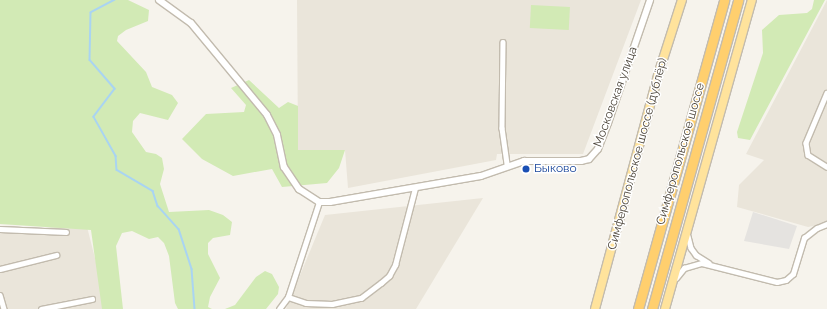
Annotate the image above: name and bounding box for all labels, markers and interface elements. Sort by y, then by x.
street label: Московская улица [591,45,641,149]
street label: Симферопольское шоссе (дублёр) [605,56,671,252]
street label: Симферопольское шоссе [654,81,708,227]
place label: Быково [534,162,577,176]
marker: Быково [521,164,531,174]

